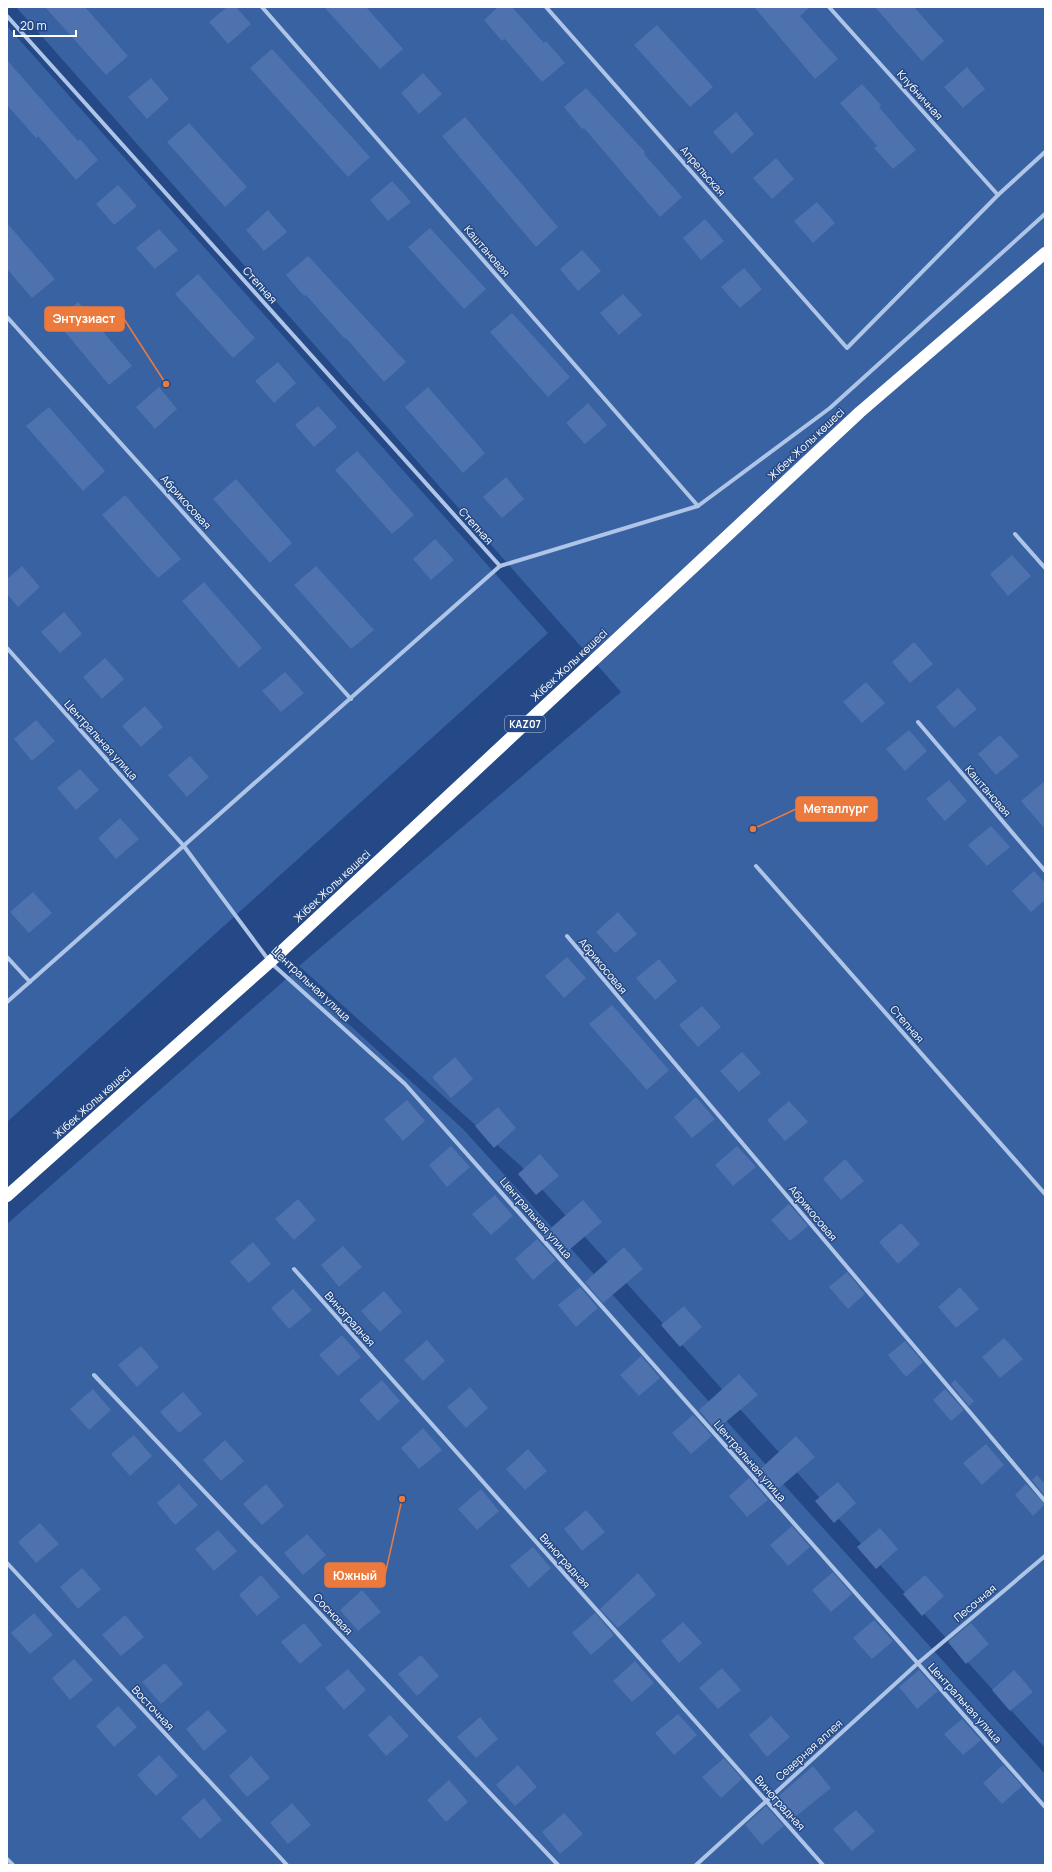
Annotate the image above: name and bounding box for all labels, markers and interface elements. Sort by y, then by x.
scale bar [14,12,76,38]
text: 20 m [20,17,47,34]
street label: Клубничная [894,67,947,123]
street label: Апрельская [677,142,729,199]
street label: Каштановая [461,222,514,280]
street label: Степная [240,263,281,306]
callout: Энтузиаст [45,307,124,331]
text: Энтузиаст [53,310,116,327]
street label: Жібек Жолы көшесі [764,404,847,483]
street label: Абрикосовая [158,471,215,532]
street label: Степная [456,504,497,547]
street label: Жібек Жолы көшесі [527,625,610,704]
street label: Центральная улица [61,696,141,783]
road number: KAZ07 [505,716,545,732]
street label: Каштановая [962,762,1015,820]
callout: Металлург [796,797,877,821]
text: Металлург [804,800,869,817]
street label: Жібек Жолы көшесі [290,846,373,925]
street label: Абрикосовая [576,935,631,997]
street label: Центральная улица [269,943,354,1024]
street label: Степная [887,1002,928,1046]
street label: Жібек Жолы көшесі [50,1064,134,1142]
street label: Центральная улица [497,1174,576,1261]
street label: Абрикосовая [786,1182,841,1244]
street label: Виноградная [322,1288,379,1349]
street label: Центральная улица [711,1417,790,1504]
street label: Виноградная [537,1530,594,1591]
callout: Южный [325,1563,385,1587]
text: Южный [333,1567,377,1584]
street label: Песочная [950,1580,999,1625]
street label: Сосновая [310,1590,356,1638]
street label: Центральная улица [925,1659,1005,1746]
street label: Восточная [129,1682,178,1733]
street label: Северная аллея [772,1716,845,1784]
street label: Виноградная [752,1772,809,1833]

